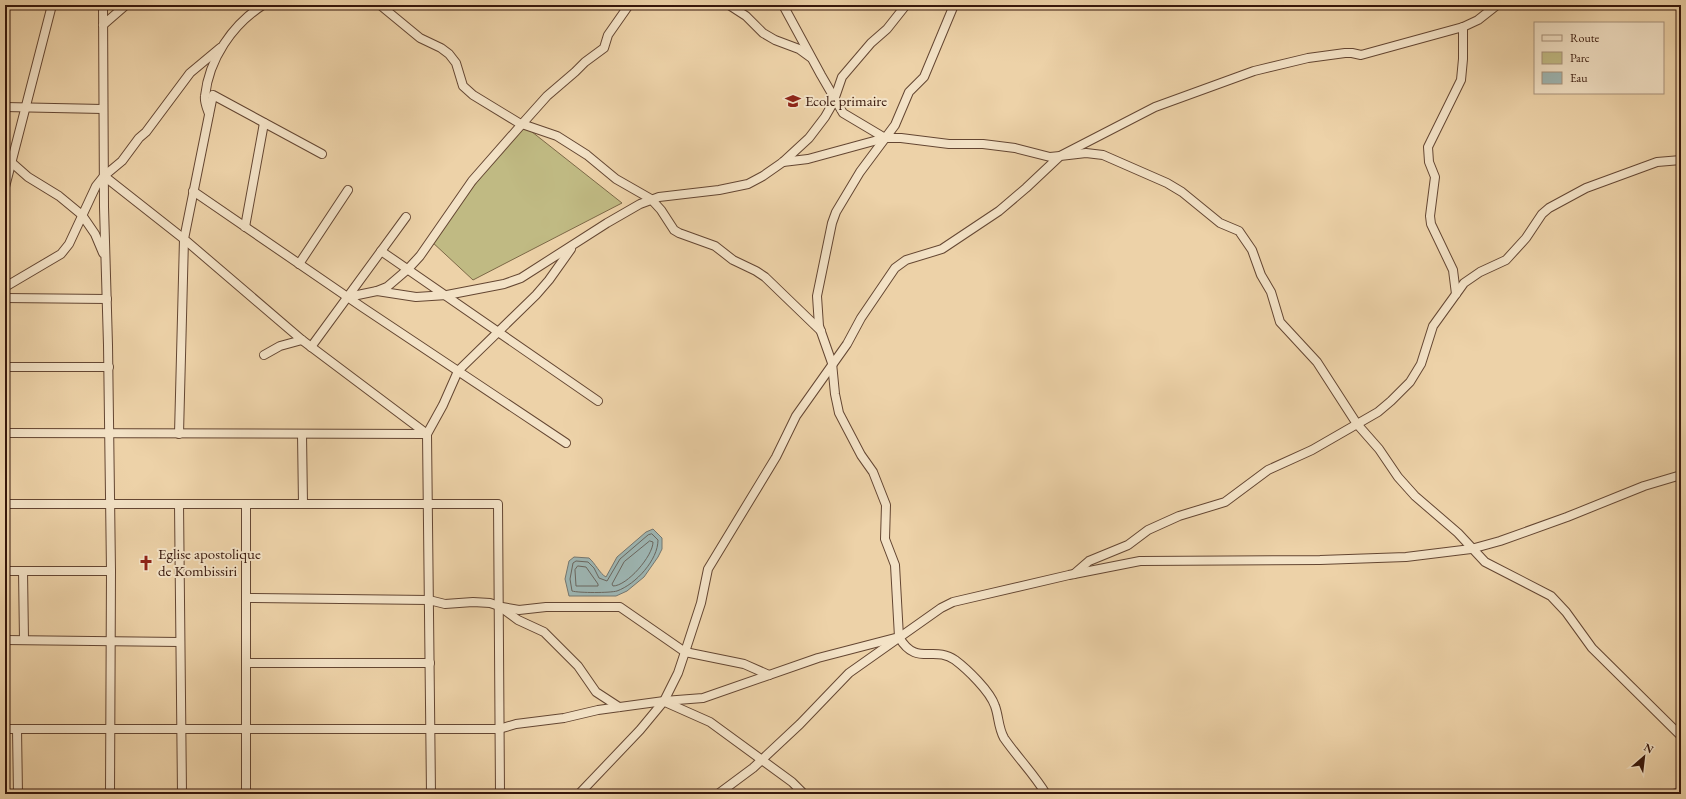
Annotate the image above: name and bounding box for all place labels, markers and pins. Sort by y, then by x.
place label: Ecole primaire [805,91,887,110]
school or university icon: Ecole primaire [784,92,802,110]
place label: Eglise apostolique de Kombissiri [158,544,261,580]
church icon: Eglise apostolique de Kombissiri [137,554,155,572]

